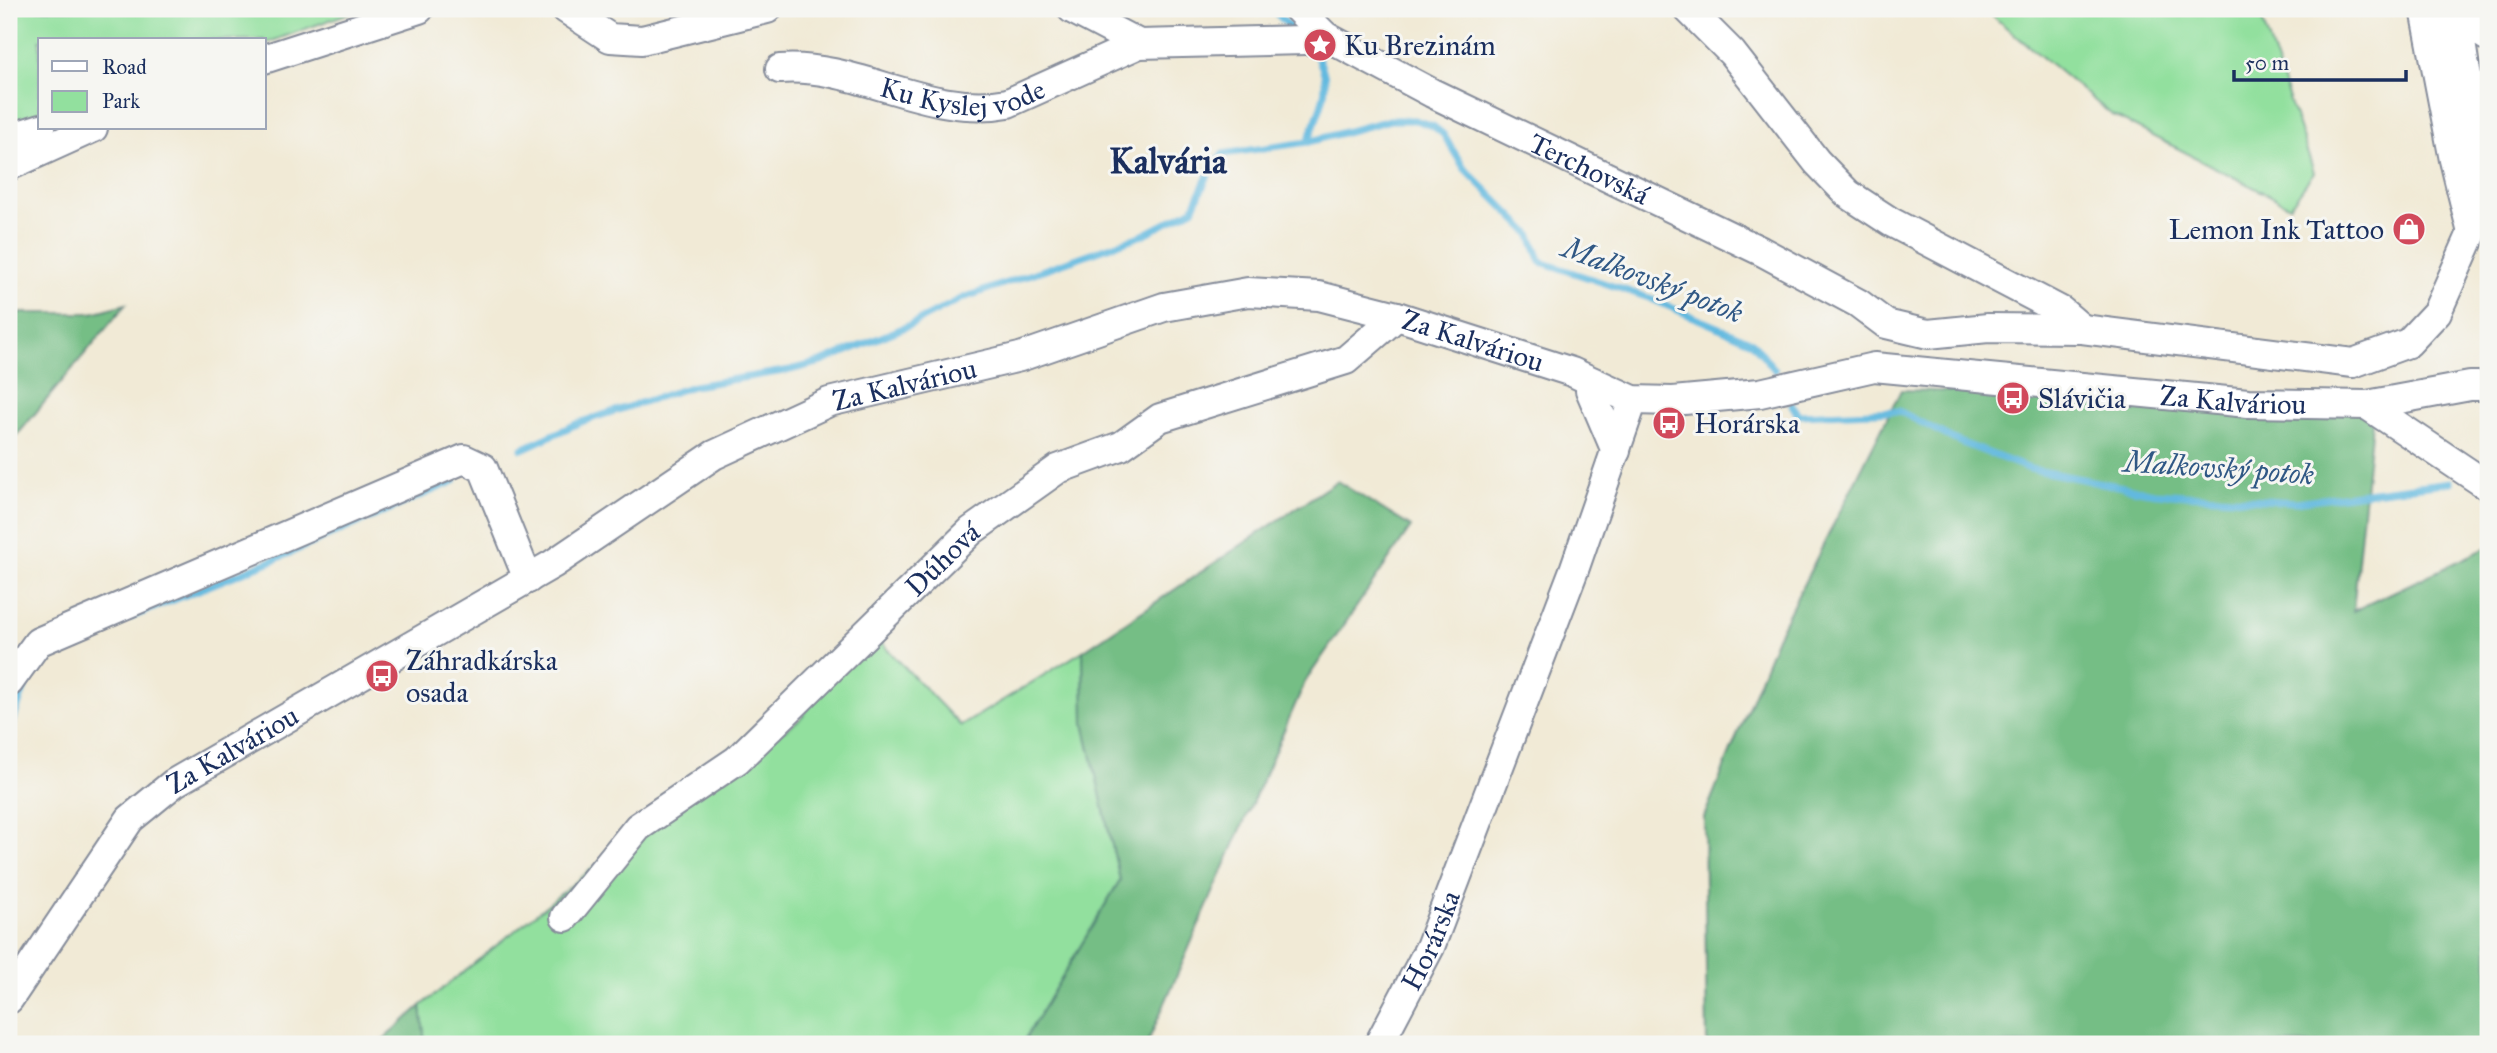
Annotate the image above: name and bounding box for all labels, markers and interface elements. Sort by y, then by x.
place icon: Ku Brezinám [1301,26,1339,64]
place label: Ku Brezinám [1344,28,1496,63]
legend [38,38,266,130]
scale bar [2234,38,2406,82]
text: 50 m [2245,50,2290,76]
text: Road [102,54,147,80]
street label: Ku Kyslej vode [876,69,1050,124]
text: Park [102,88,140,114]
street label: Terchovská [1523,125,1655,213]
district label: Kalvária [1109,140,1228,183]
shop icon: Lemon Ink Tattoo [2390,210,2428,248]
place label: Lemon Ink Tattoo [2169,212,2384,247]
water label: Malkovský potok [1555,228,1748,332]
street label: Za Kalváriou [1398,302,1548,380]
street label: Za Kalváriou [829,351,980,419]
street label: Za Kalváriou [2158,378,2307,422]
bus stop icon: Slávičia [1994,379,2032,417]
place label: Slávičia [2038,381,2126,416]
bus stop icon: Horárska [1650,404,1688,442]
place label: Horárska [1694,406,1800,441]
water label: Malkovský potok [2120,443,2315,494]
street label: Dúhová [898,514,987,604]
place label: Záhradkárska osada [406,643,558,710]
bus stop icon: Záhradkárska osada [363,657,401,695]
street label: Za Kalváriou [160,698,305,802]
street label: Horárska [1393,885,1468,997]

